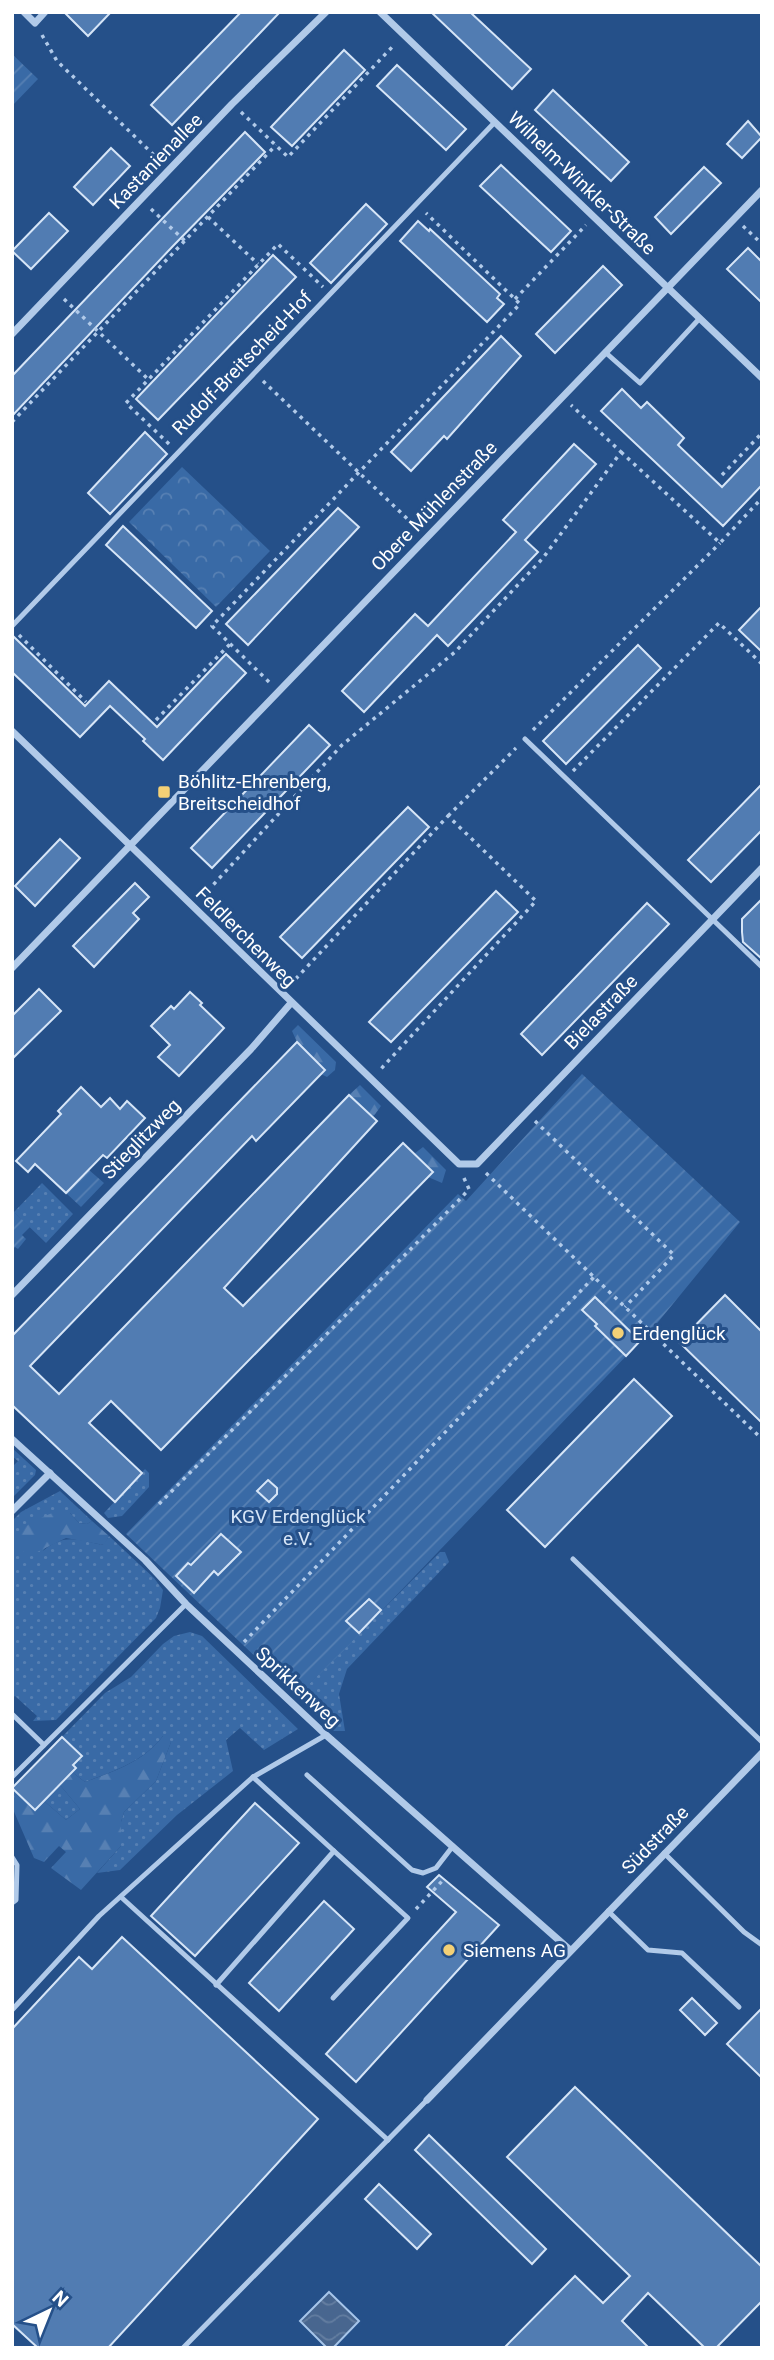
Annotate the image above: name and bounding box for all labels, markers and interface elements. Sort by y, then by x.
street label: Wilhelm-Winkler-Straße [503,106,661,260]
street label: Kastanienallee [105,108,207,214]
street label: Rudolf-Breitscheid-Hof [167,286,317,440]
street label: Obere Mühlenstraße [366,436,502,576]
place label: Böhlitz-Ehrenberg, Breitscheidhof [178,770,331,815]
marker: Böhlitz-Ehrenberg, Breitscheidhof [156,784,172,800]
street label: Feldlerchenweg [191,882,301,992]
street label: Bielastraße [560,970,642,1054]
street label: Stieglitzweg [97,1094,185,1184]
place label: Erdenglück [632,1322,726,1345]
marker: Erdenglück [610,1325,626,1341]
park label: KGV Erdenglück e.V. [230,1505,366,1550]
street label: Sprikkenweg [251,1642,345,1732]
street label: Südstraße [617,1801,693,1879]
place label: Siemens AG [463,1939,566,1962]
marker: Siemens AG [441,1942,457,1958]
north arrow [14,2276,84,2346]
text: N [48,2286,73,2312]

